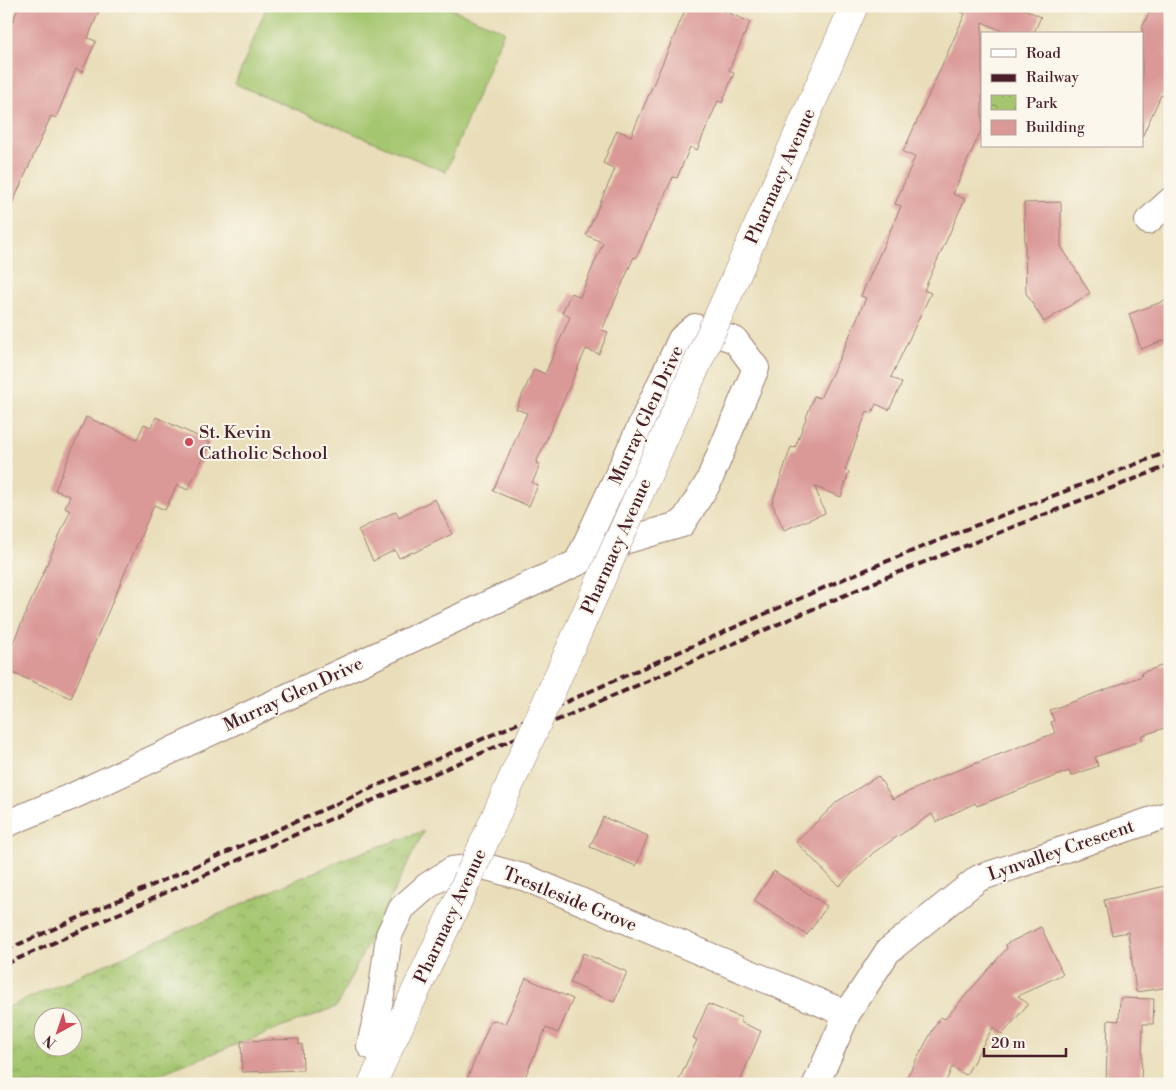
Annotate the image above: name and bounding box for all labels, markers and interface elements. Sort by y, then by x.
legend [981,32,1144,148]
text: Road [1026,44,1061,63]
text: Railway [1026,68,1080,87]
text: Park [1026,94,1058,113]
street label: Pharmacy Avenue [740,105,821,248]
text: Building [1025,118,1085,137]
street label: Murray Glen Drive [604,342,689,489]
place label: St. Kevin Catholic School [199,421,328,465]
marker: St. Kevin Catholic School [183,436,195,448]
street label: Pharmacy Avenue [576,475,657,618]
street label: Murray Glen Drive [220,652,367,737]
street label: Lynvalley Crescent [985,814,1138,886]
street label: Pharmacy Avenue [409,845,492,987]
street label: Trestleside Grove [499,862,640,937]
north arrow [32,1008,82,1058]
scale bar [984,1025,1066,1057]
text: N [40,1031,60,1052]
text: 20 m [991,1034,1026,1053]

